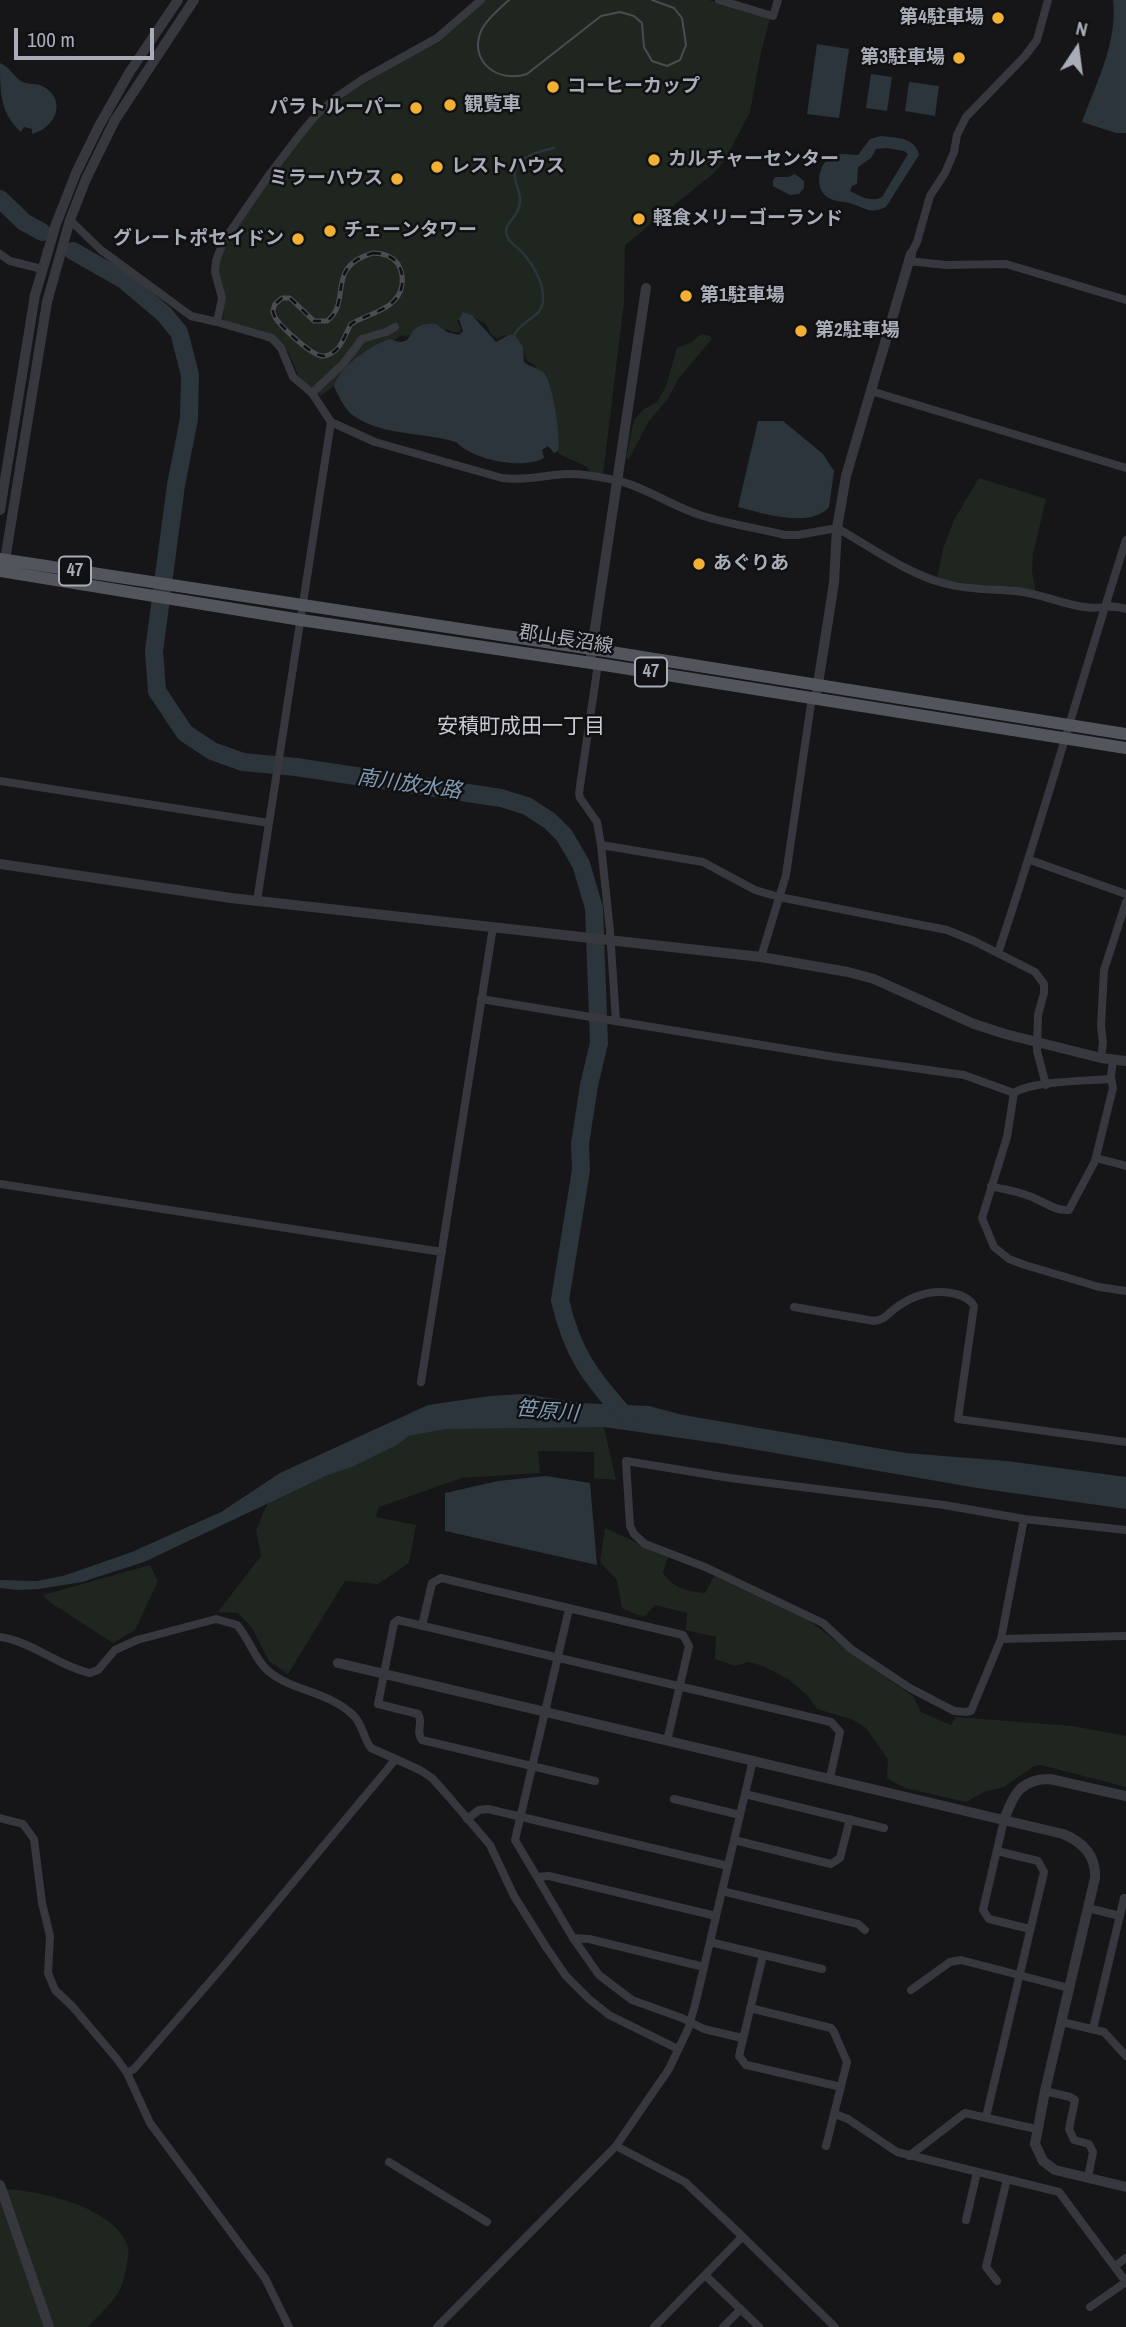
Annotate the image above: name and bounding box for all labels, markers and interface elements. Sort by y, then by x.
place label: 第4駐車場 [899,7,984,29]
marker: 第4駐車場 [990,10,1006,26]
scale bar [18,14,158,58]
north arrow [1042,14,1112,84]
text: N [1073,15,1090,42]
text: 100 m [27,25,75,54]
place label: 第3駐車場 [860,47,945,69]
marker: 第3駐車場 [951,50,967,66]
place label: コーヒーカップ [567,76,700,98]
marker: コーヒーカップ [545,79,561,95]
place label: 観覧車 [464,94,521,116]
place label: パラトルーパー [269,97,402,119]
marker: 観覧車 [442,97,458,113]
marker: パラトルーパー [408,100,424,116]
place label: カルチャーセンター [668,149,839,171]
marker: カルチャーセンター [646,152,662,168]
place label: レストハウス [451,156,565,178]
marker: レストハウス [429,159,445,175]
place label: ミラーハウス [269,168,383,190]
marker: ミラーハウス [389,171,405,187]
place label: 軽食メリーゴーランド [653,208,843,230]
marker: 軽食メリーゴーランド [631,211,647,227]
place label: チェーンタワー [344,220,477,242]
marker: チェーンタワー [322,223,338,239]
place label: グレートポセイドン [113,228,284,250]
marker: グレートポセイドン [290,231,306,247]
place label: 第1駐車場 [700,285,785,307]
marker: 第1駐車場 [678,288,694,304]
place label: 第2駐車場 [815,320,900,342]
marker: 第2駐車場 [793,323,809,339]
place label: あぐりあ [713,553,789,575]
road number: 47 [59,556,91,586]
marker: あぐりあ [691,556,707,572]
street label: 郡山長沼線 [517,621,615,659]
road number: 47 [635,658,667,686]
district label: 安積町成田一丁目 [437,714,605,740]
water label: 南川放水路 [355,765,463,805]
water label: 笹原川 [515,1397,579,1427]

